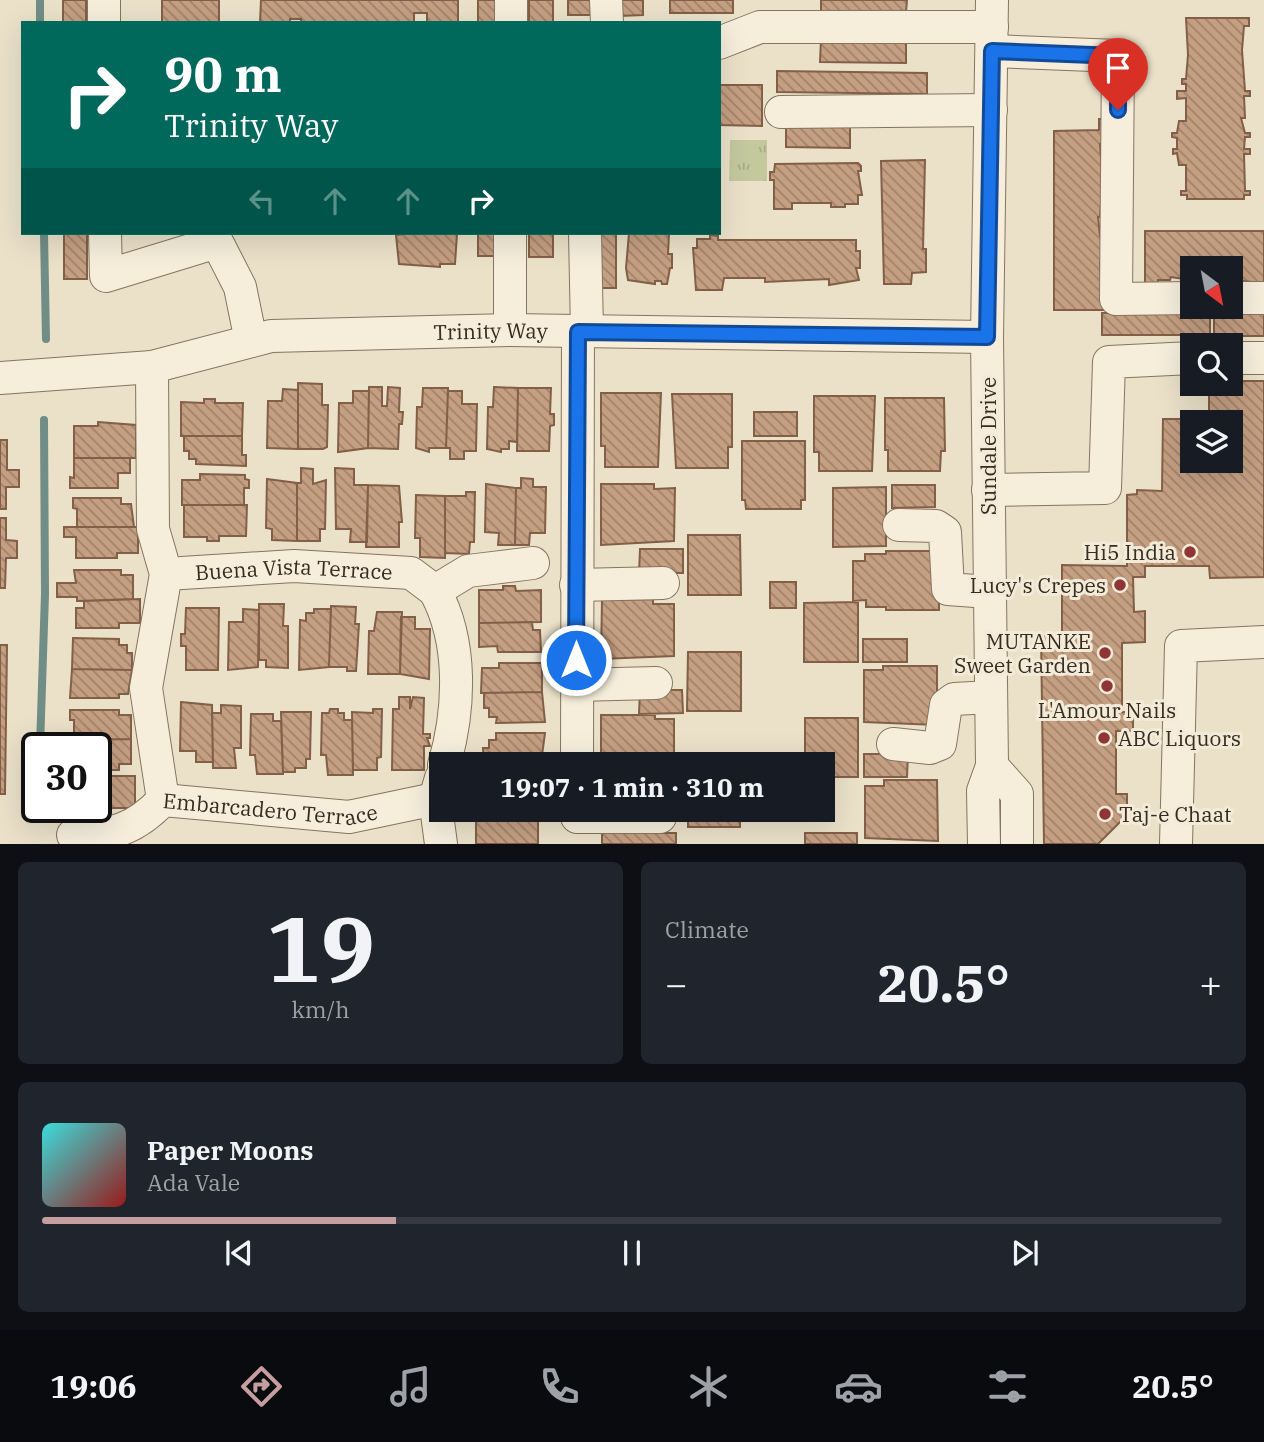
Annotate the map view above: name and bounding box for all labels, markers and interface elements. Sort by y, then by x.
pin [1088,38,1148,110]
text: 90 m [164,42,282,105]
icon: right [49,49,140,140]
icon: arrive [1099,49,1137,87]
text: Trinity Way [164,104,338,146]
icon: left [243,182,281,220]
icon: ahead [316,182,354,220]
icon: ahead [389,182,427,220]
icon: right [462,182,500,220]
north arrow [1180,256,1242,318]
map controls [1180,256,1243,473]
street label: Trinity Way [433,316,549,346]
button: search [1180,333,1243,396]
street label: Sundale Drive [974,377,1002,515]
button: layers [1180,410,1243,473]
place label: Hi5 India [1084,538,1176,566]
marker: Hi5 India [1182,544,1198,560]
street label: Buena Vista Terrace [194,552,393,586]
place label: Lucy's Crepes [970,571,1106,599]
marker: Lucy's Crepes [1112,577,1128,593]
position arrow [539,623,613,697]
place label: MUTANKE Sweet Garden [954,627,1091,679]
marker: MUTANKE Sweet Garden [1097,645,1113,661]
marker: L'Amour Nails [1099,678,1115,694]
place label: L'Amour Nails [1038,696,1176,724]
place label: ABC Liquors [1118,724,1241,752]
marker: ABC Liquors [1096,730,1112,746]
speed limit sign: 30 [21,732,112,823]
text: 19:07 · 1 min · 310 m [500,770,764,804]
street label: Embarcadero Terrace [162,786,380,832]
place label: Taj-e Chaat [1119,800,1231,828]
marker: Taj-e Chaat [1097,806,1113,822]
text: 19 [266,889,375,1007]
text: Climate [665,914,749,944]
text: 20.5° [877,949,1010,1016]
text: − [665,959,688,1008]
text: + [1199,959,1222,1008]
text: km/h [291,994,350,1024]
text: Paper Moons [147,1133,314,1167]
text: Ada Vale [147,1167,240,1197]
icon: previous [220,1234,258,1272]
icon: pause [613,1234,651,1272]
icon: next [1006,1234,1044,1272]
icon: directions [237,1362,286,1411]
icon: music [386,1362,435,1411]
icon: phone [535,1362,584,1411]
icon: climate [684,1362,733,1411]
icon: car [834,1362,883,1411]
icon: filters [983,1362,1032,1411]
text: 19:06 [50,1365,137,1407]
text: 20.5° [1132,1365,1214,1407]

